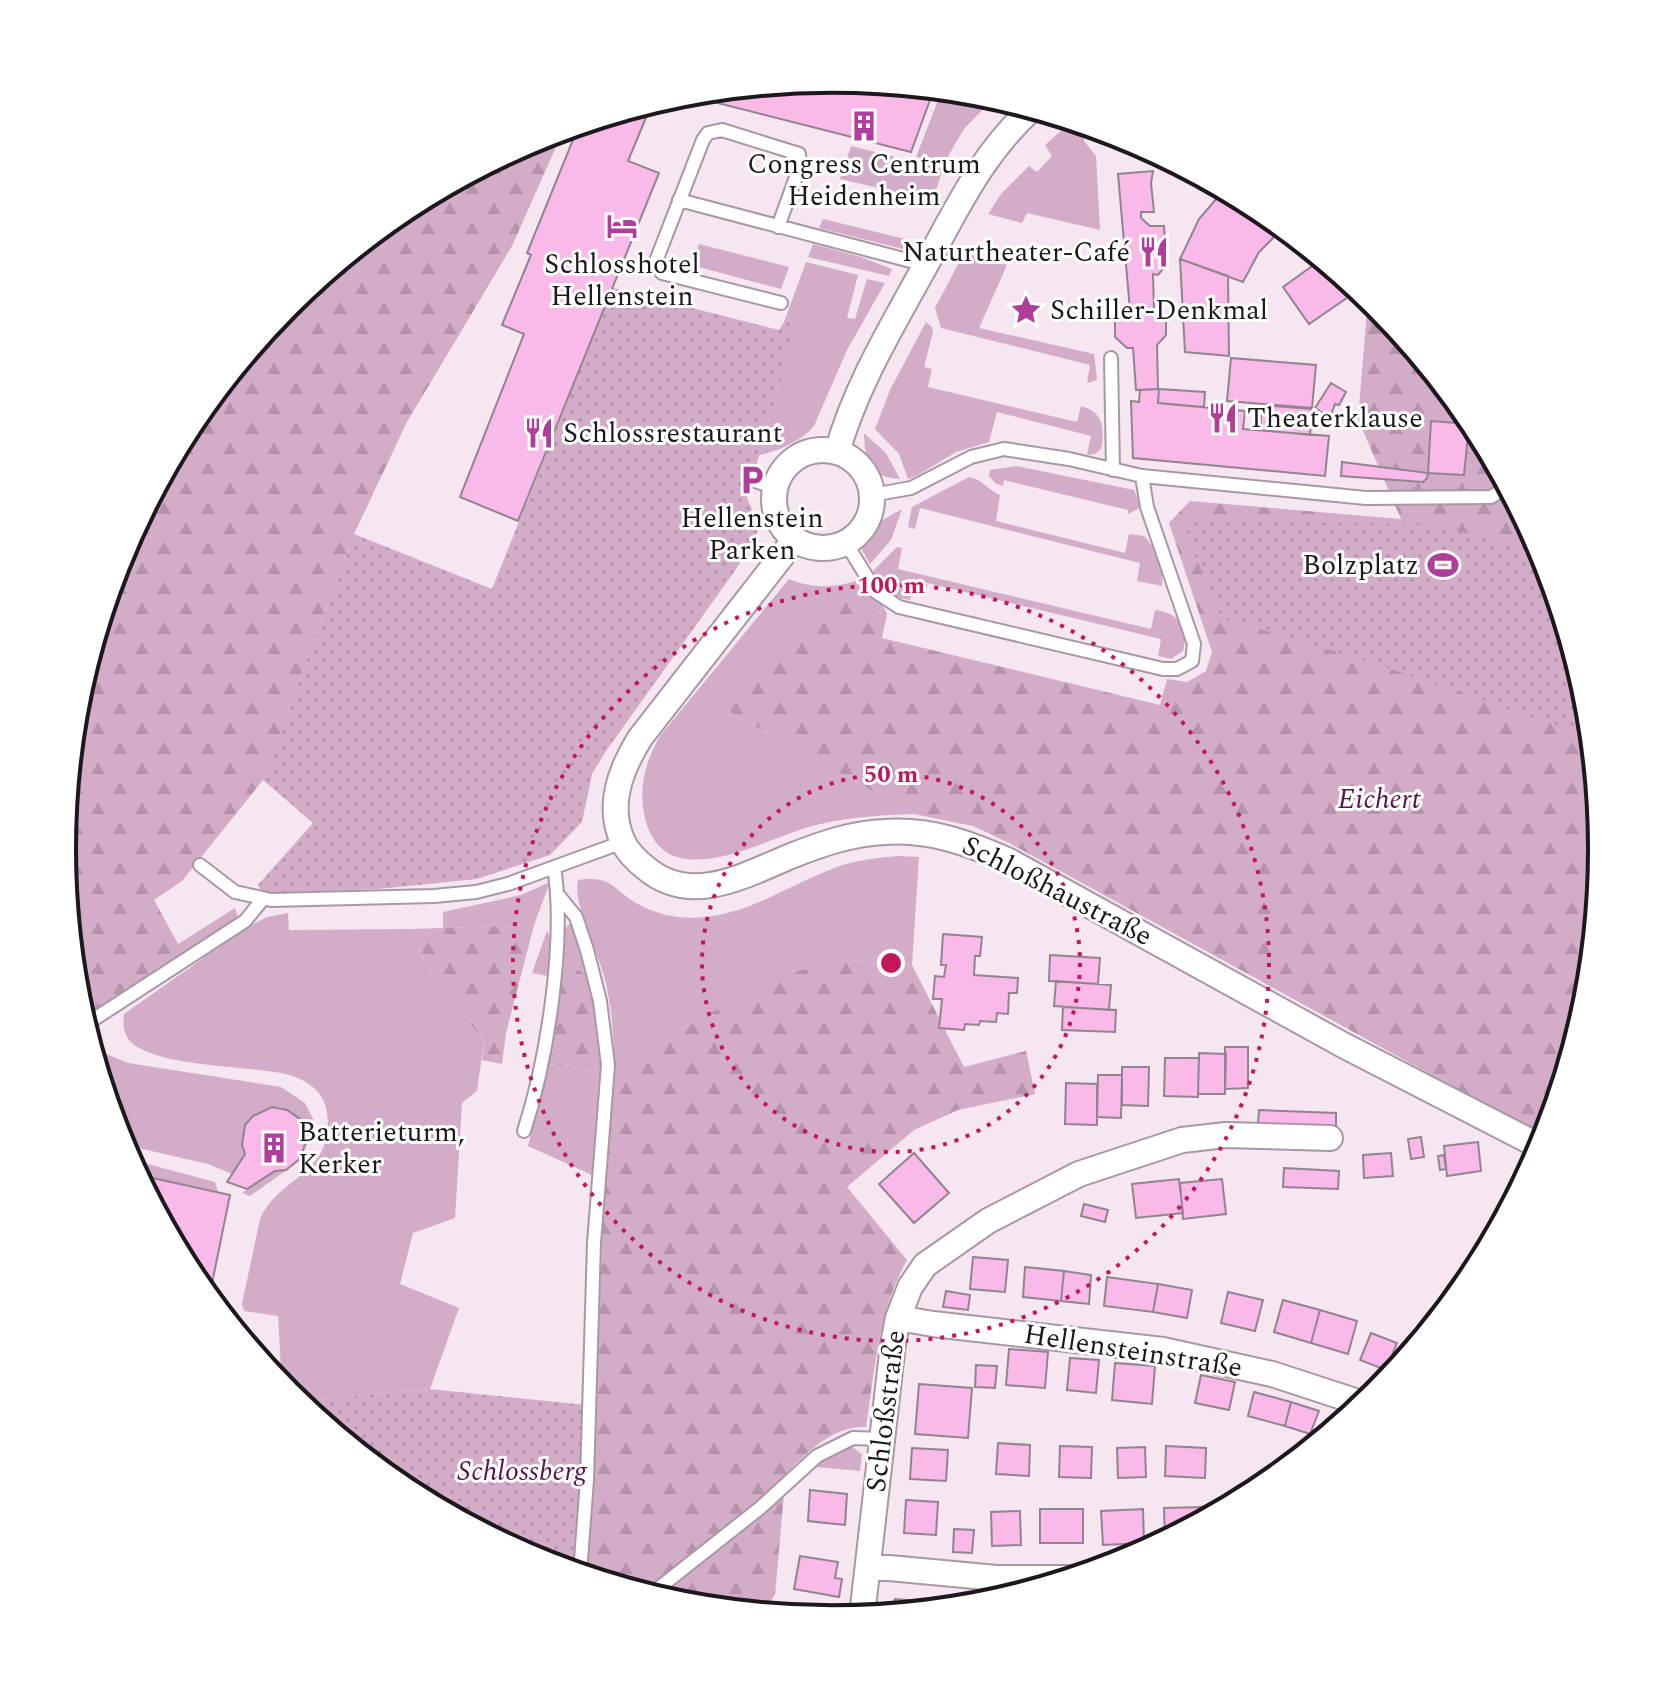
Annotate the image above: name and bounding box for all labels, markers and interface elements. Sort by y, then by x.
building icon: Congress Centrum Heidenheim [847,109,881,143]
place label: Congress Centrum Heidenheim [747,143,981,218]
hotel icon: Schlosshotel Hellenstein [605,209,639,243]
place label: Naturtheater-Café [902,231,1130,274]
restaurant icon: Naturtheater-Café [1137,235,1171,269]
place label: Schlosshotel Hellenstein [544,243,700,318]
place label: Schiller-Denkmal [1050,289,1268,332]
place icon: Schiller-Denkmal [1009,293,1043,327]
place label: Theaterklause [1247,397,1423,440]
restaurant icon: Theaterklause [1206,401,1240,435]
place label: Schlossrestaurant [563,412,783,455]
restaurant icon: Schlossrestaurant [522,416,556,450]
parking icon: Hellenstein Parken [735,463,769,497]
place label: Hellenstein Parken [681,497,823,572]
place label: Bolzplatz [1302,544,1419,587]
sports icon: Bolzplatz [1426,548,1460,582]
text: 100 m [857,568,925,604]
text: 50 m [864,757,919,793]
park label: Eichert [1338,778,1421,821]
street label: Schloßhaustraße [954,825,1160,957]
centre of rings [877,949,905,977]
place label: Batterieturm, Kerker [298,1111,465,1186]
building icon: Batterieturm, Kerker [257,1131,291,1165]
street label: Hellensteinstraße [1021,1313,1245,1389]
street label: Schloßstraße [855,1328,917,1494]
park label: Schlossberg [458,1450,588,1493]

